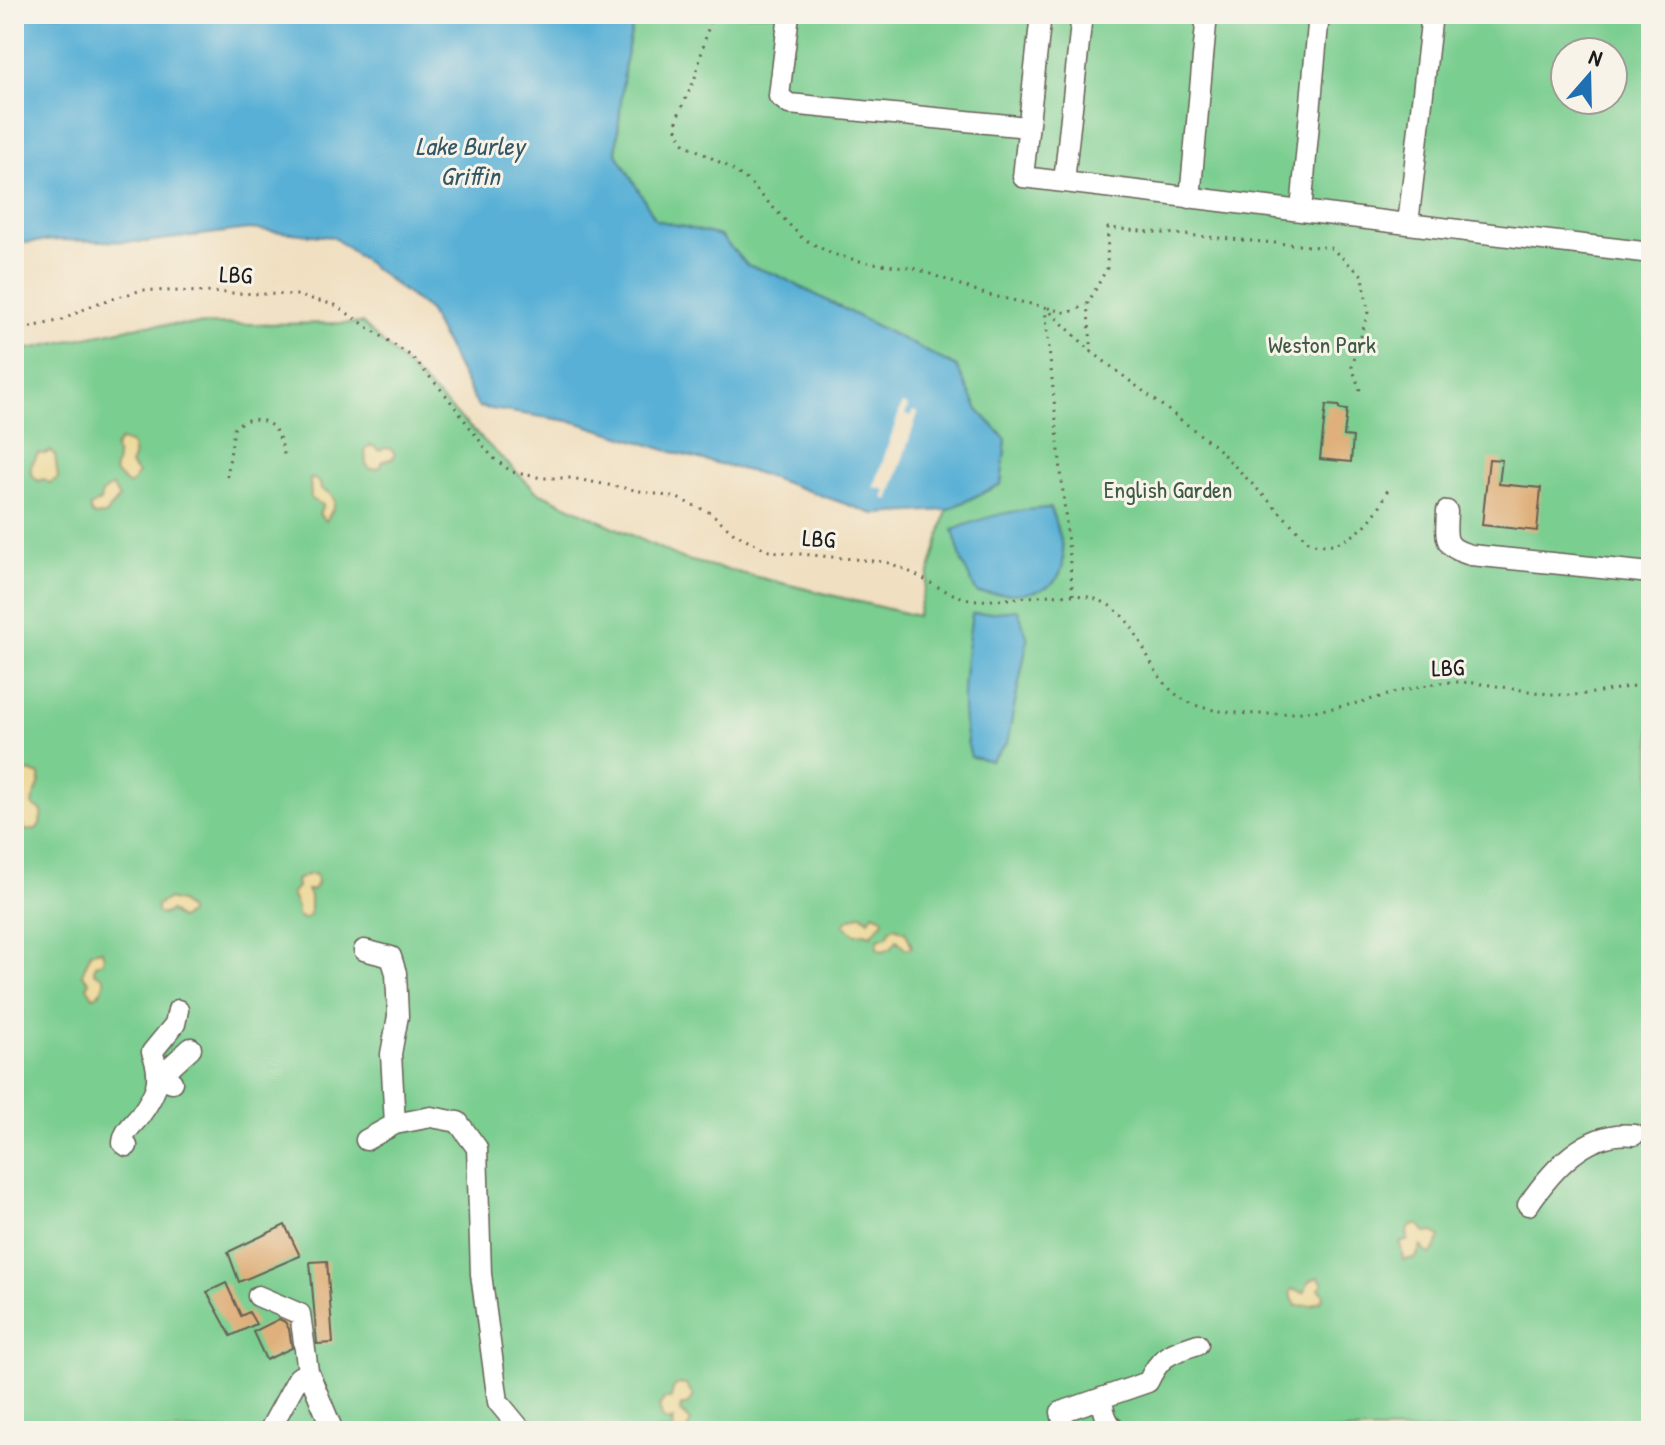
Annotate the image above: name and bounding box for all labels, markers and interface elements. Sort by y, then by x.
north arrow [1549,36,1629,116]
text: N [1585,41,1607,73]
water label: Lake Burley Griffin [416,128,527,193]
street label: LBG [219,257,254,291]
park label: Weston Park [1268,328,1376,360]
park label: English Garden [1104,473,1232,505]
street label: LBG [802,521,837,555]
street label: LBG [1431,650,1465,684]

